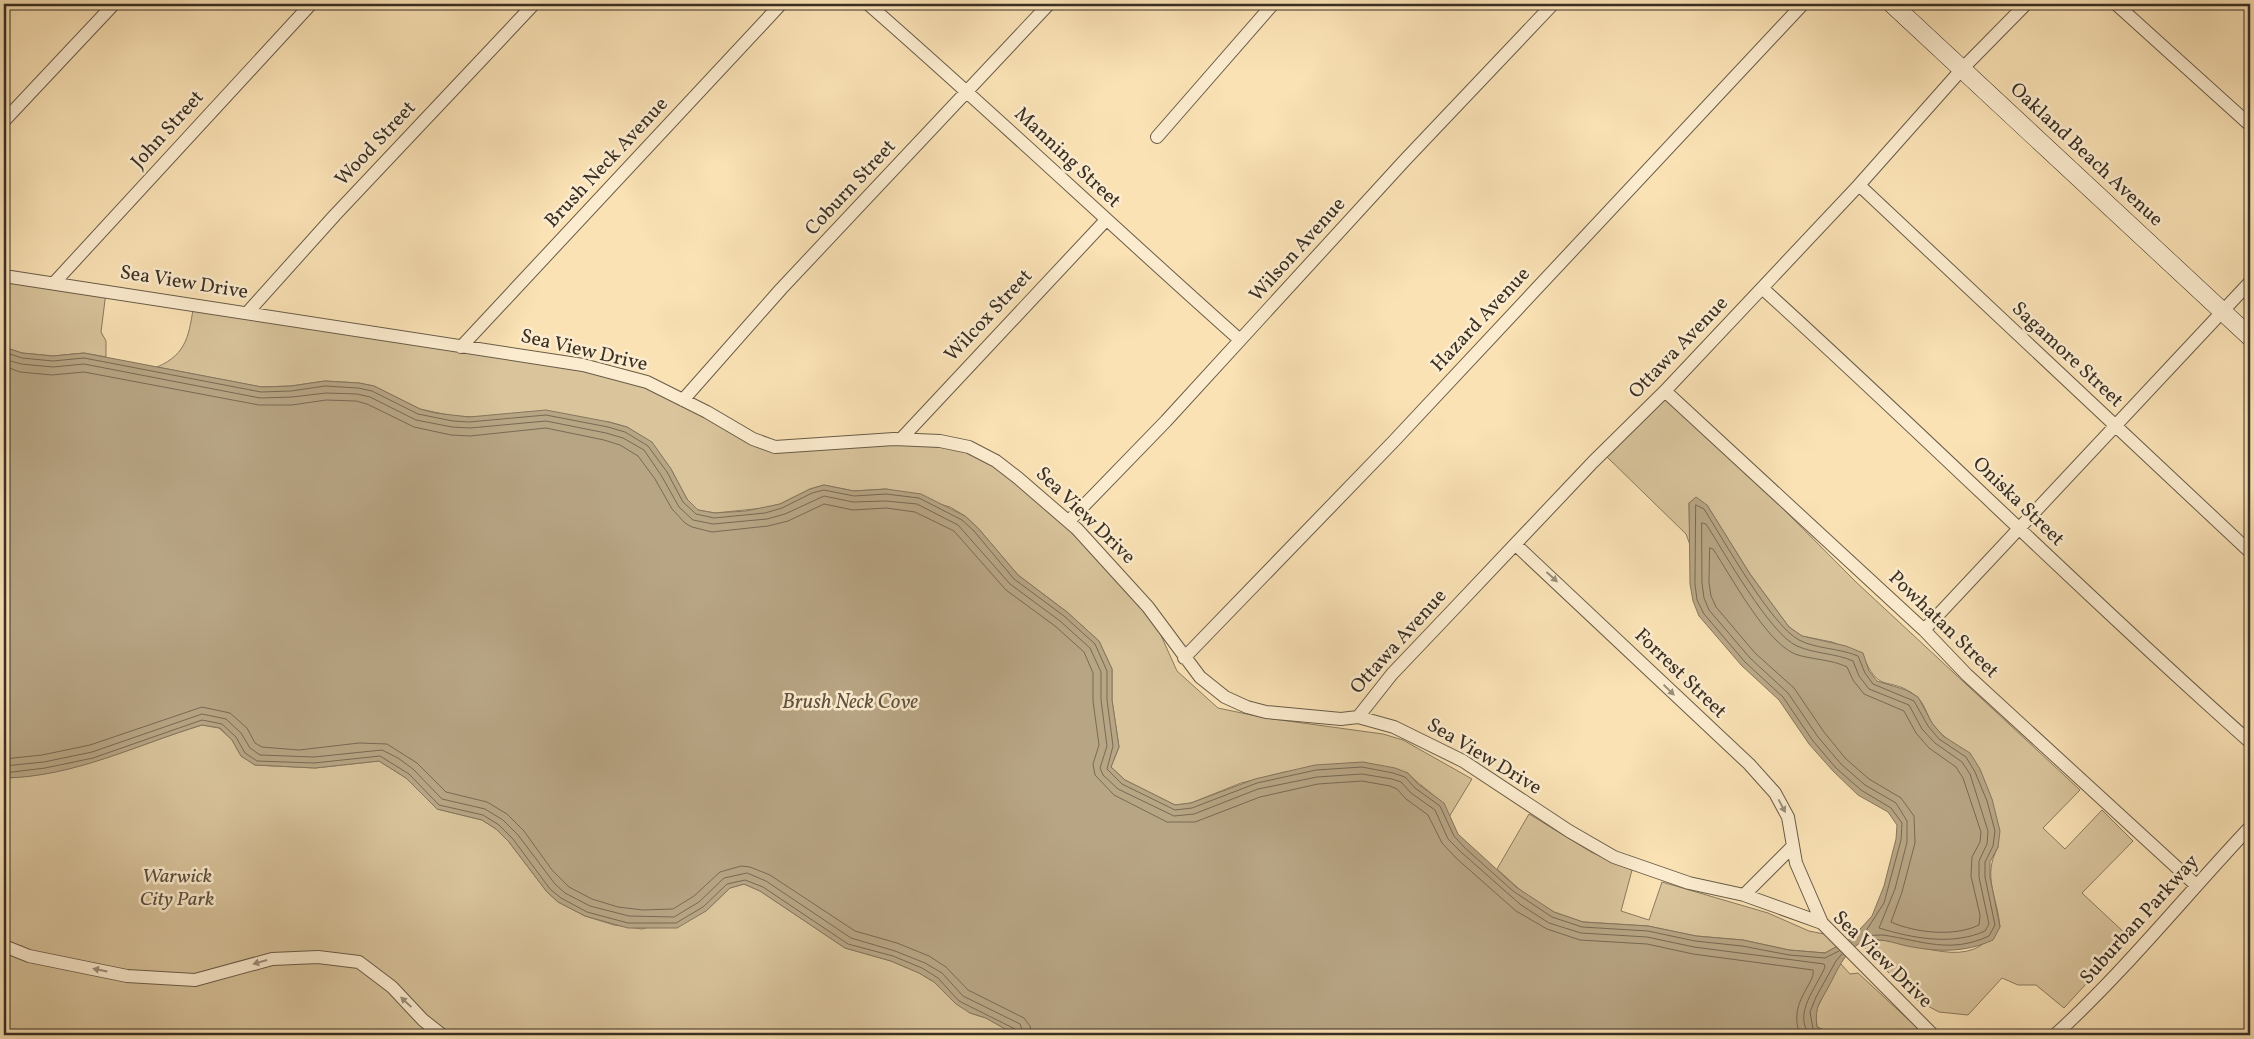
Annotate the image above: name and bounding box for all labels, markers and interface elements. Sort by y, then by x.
street label: Oakland Beach Avenue [2003,76,2169,234]
street label: John Street [125,84,211,176]
street label: Brush Neck Avenue [539,91,675,235]
street label: Wood Street [329,95,423,193]
street label: Manning Street [1007,101,1127,215]
street label: Coburn Street [799,134,903,242]
street label: Wilson Avenue [1243,192,1353,308]
street label: Sea View Drive [118,259,250,307]
street label: Hazard Avenue [1425,261,1537,379]
street label: Wilcox Street [939,263,1039,369]
street label: Ottawa Avenue [1623,291,1735,405]
street label: Sagamore Street [2005,296,2129,414]
street label: Sea View Drive [518,323,650,379]
street label: Oniska Street [1966,451,2070,553]
street label: Sea View Drive [1029,461,1141,571]
street label: Powhatan Street [1881,565,2005,685]
one-way arrow [1546,572,1559,583]
street label: Ottawa Avenue [1344,583,1454,701]
street label: Forrest Street [1627,623,1733,725]
one-way arrow [1663,684,1675,696]
water label: Brush Neck Cove [782,688,918,717]
street label: Sea View Drive [1421,712,1547,802]
one-way arrow [1778,799,1786,813]
street label: Suburban Parkway [2074,849,2206,991]
park label: Warwick City Park [140,863,214,914]
street label: Sea View Drive [1826,905,1938,1015]
one-way arrow [252,959,267,967]
one-way arrow [93,966,108,974]
one-way arrow [401,996,413,1008]

